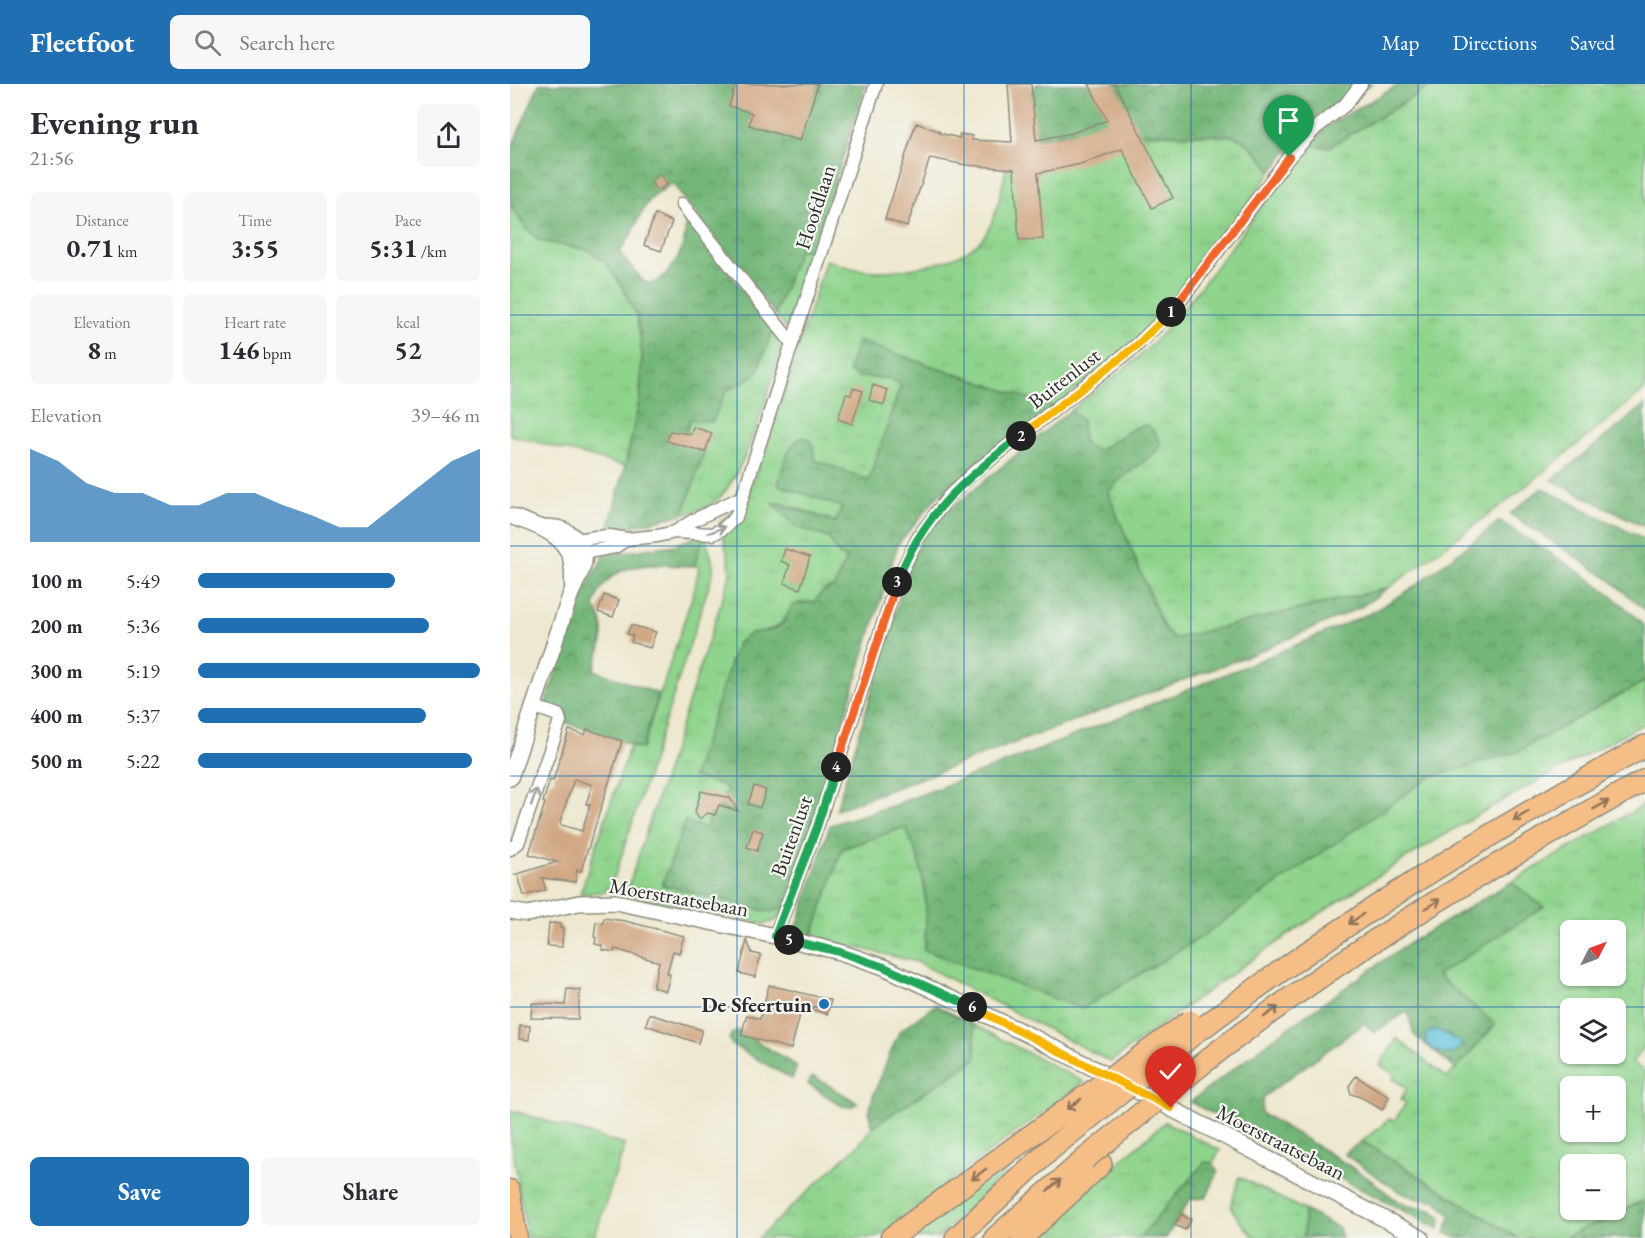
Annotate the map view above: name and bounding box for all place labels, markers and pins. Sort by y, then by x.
pin [1263,95,1314,157]
pin: 1 [1156,297,1186,327]
pin: 2 [1006,421,1036,451]
pin: 3 [882,567,912,597]
pin: 4 [821,752,851,782]
pin: 5 [774,925,804,955]
place label: De Sfeertuin [701,991,812,1018]
pin: 6 [957,992,987,1022]
marker: De Sfeertuin [817,997,831,1011]
pin [1145,1046,1196,1108]

